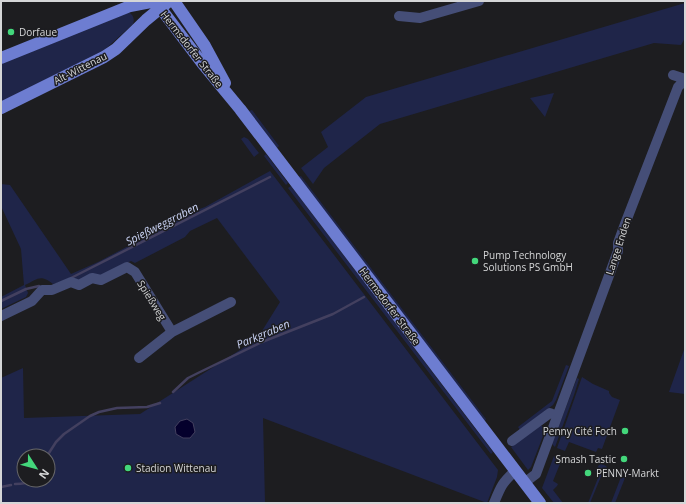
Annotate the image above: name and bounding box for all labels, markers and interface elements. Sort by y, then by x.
street label: Hermsdorfer Straße [158,8,227,90]
place label: Dorfaue [19,25,57,39]
marker: Dorfaue [6,27,16,37]
street label: Alt-Wittenau [51,49,109,87]
water label: Spießweggraben [123,199,201,248]
street label: Lange Enden [602,215,634,277]
place label: Pump Technology Solutions PS GmbH [483,248,573,274]
marker: Pump Technology Solutions PS GmbH [470,256,480,266]
street label: Hermsdorfer Straße [356,264,424,348]
street label: Spießweg [134,277,170,323]
water label: Parkgraben [234,316,292,352]
place label: Penny Cité Foch [543,424,617,438]
marker: Penny Cité Foch [620,426,630,436]
north arrow [16,448,56,488]
place label: Smash Tastic [555,452,616,466]
marker: Smash Tastic [619,454,629,464]
place label: Stadion Wittenau [136,461,216,475]
marker: Stadion Wittenau [123,463,133,473]
text: N [36,466,53,482]
place label: PENNY-Markt [596,466,659,480]
marker: PENNY-Markt [583,468,593,478]

